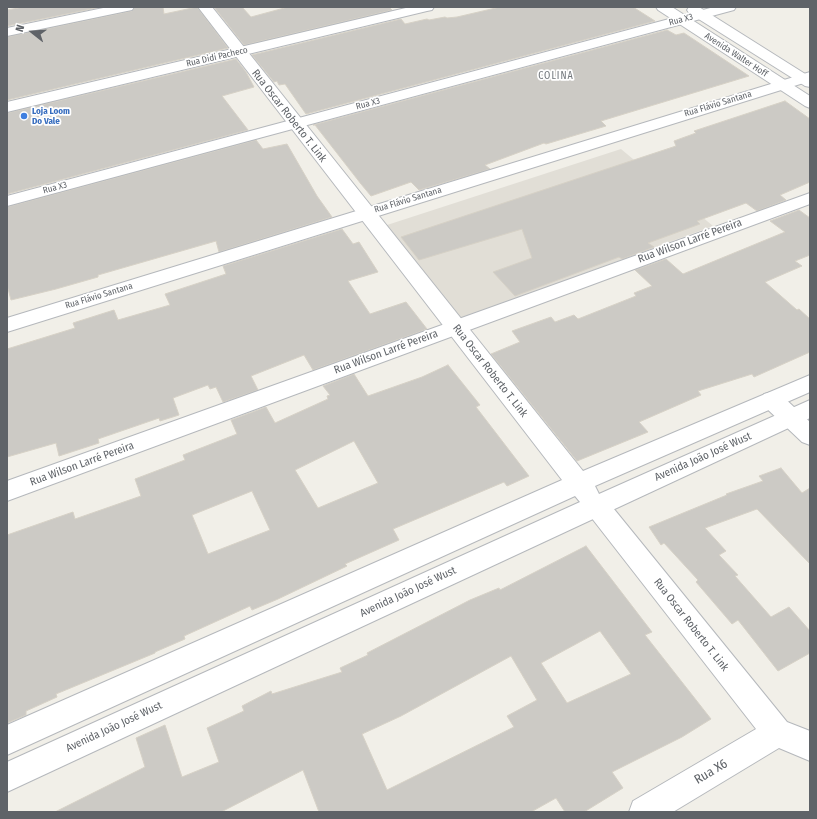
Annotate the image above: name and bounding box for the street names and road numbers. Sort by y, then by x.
street label: Rua X3 [668,12,694,28]
street label: Avenida Walter Hoff [702,31,770,79]
street label: Rua Didi Pacheco [185,45,249,69]
street label: Rua Oscar Roberto T. Link [249,67,329,165]
street label: Rua Flávio Santana [683,89,753,119]
street label: Rua X3 [355,96,381,112]
street label: Rua X3 [42,180,68,196]
street label: Rua Flávio Santana [373,185,443,215]
street label: Rua Wilson Larré Pereira [636,216,744,266]
street label: Rua Flávio Santana [64,281,134,311]
street label: Rua Oscar Roberto T. Link [450,322,530,420]
street label: Rua Wilson Larré Pereira [332,327,440,377]
street label: Avenida João José Wust [653,430,753,484]
street label: Rua Wilson Larré Pereira [28,439,136,489]
street label: Avenida João José Wust [358,564,458,620]
street label: Rua Oscar Roberto T. Link [651,576,731,674]
street label: Avenida João José Wust [64,699,164,755]
street label: Rua X6 [692,756,730,788]

